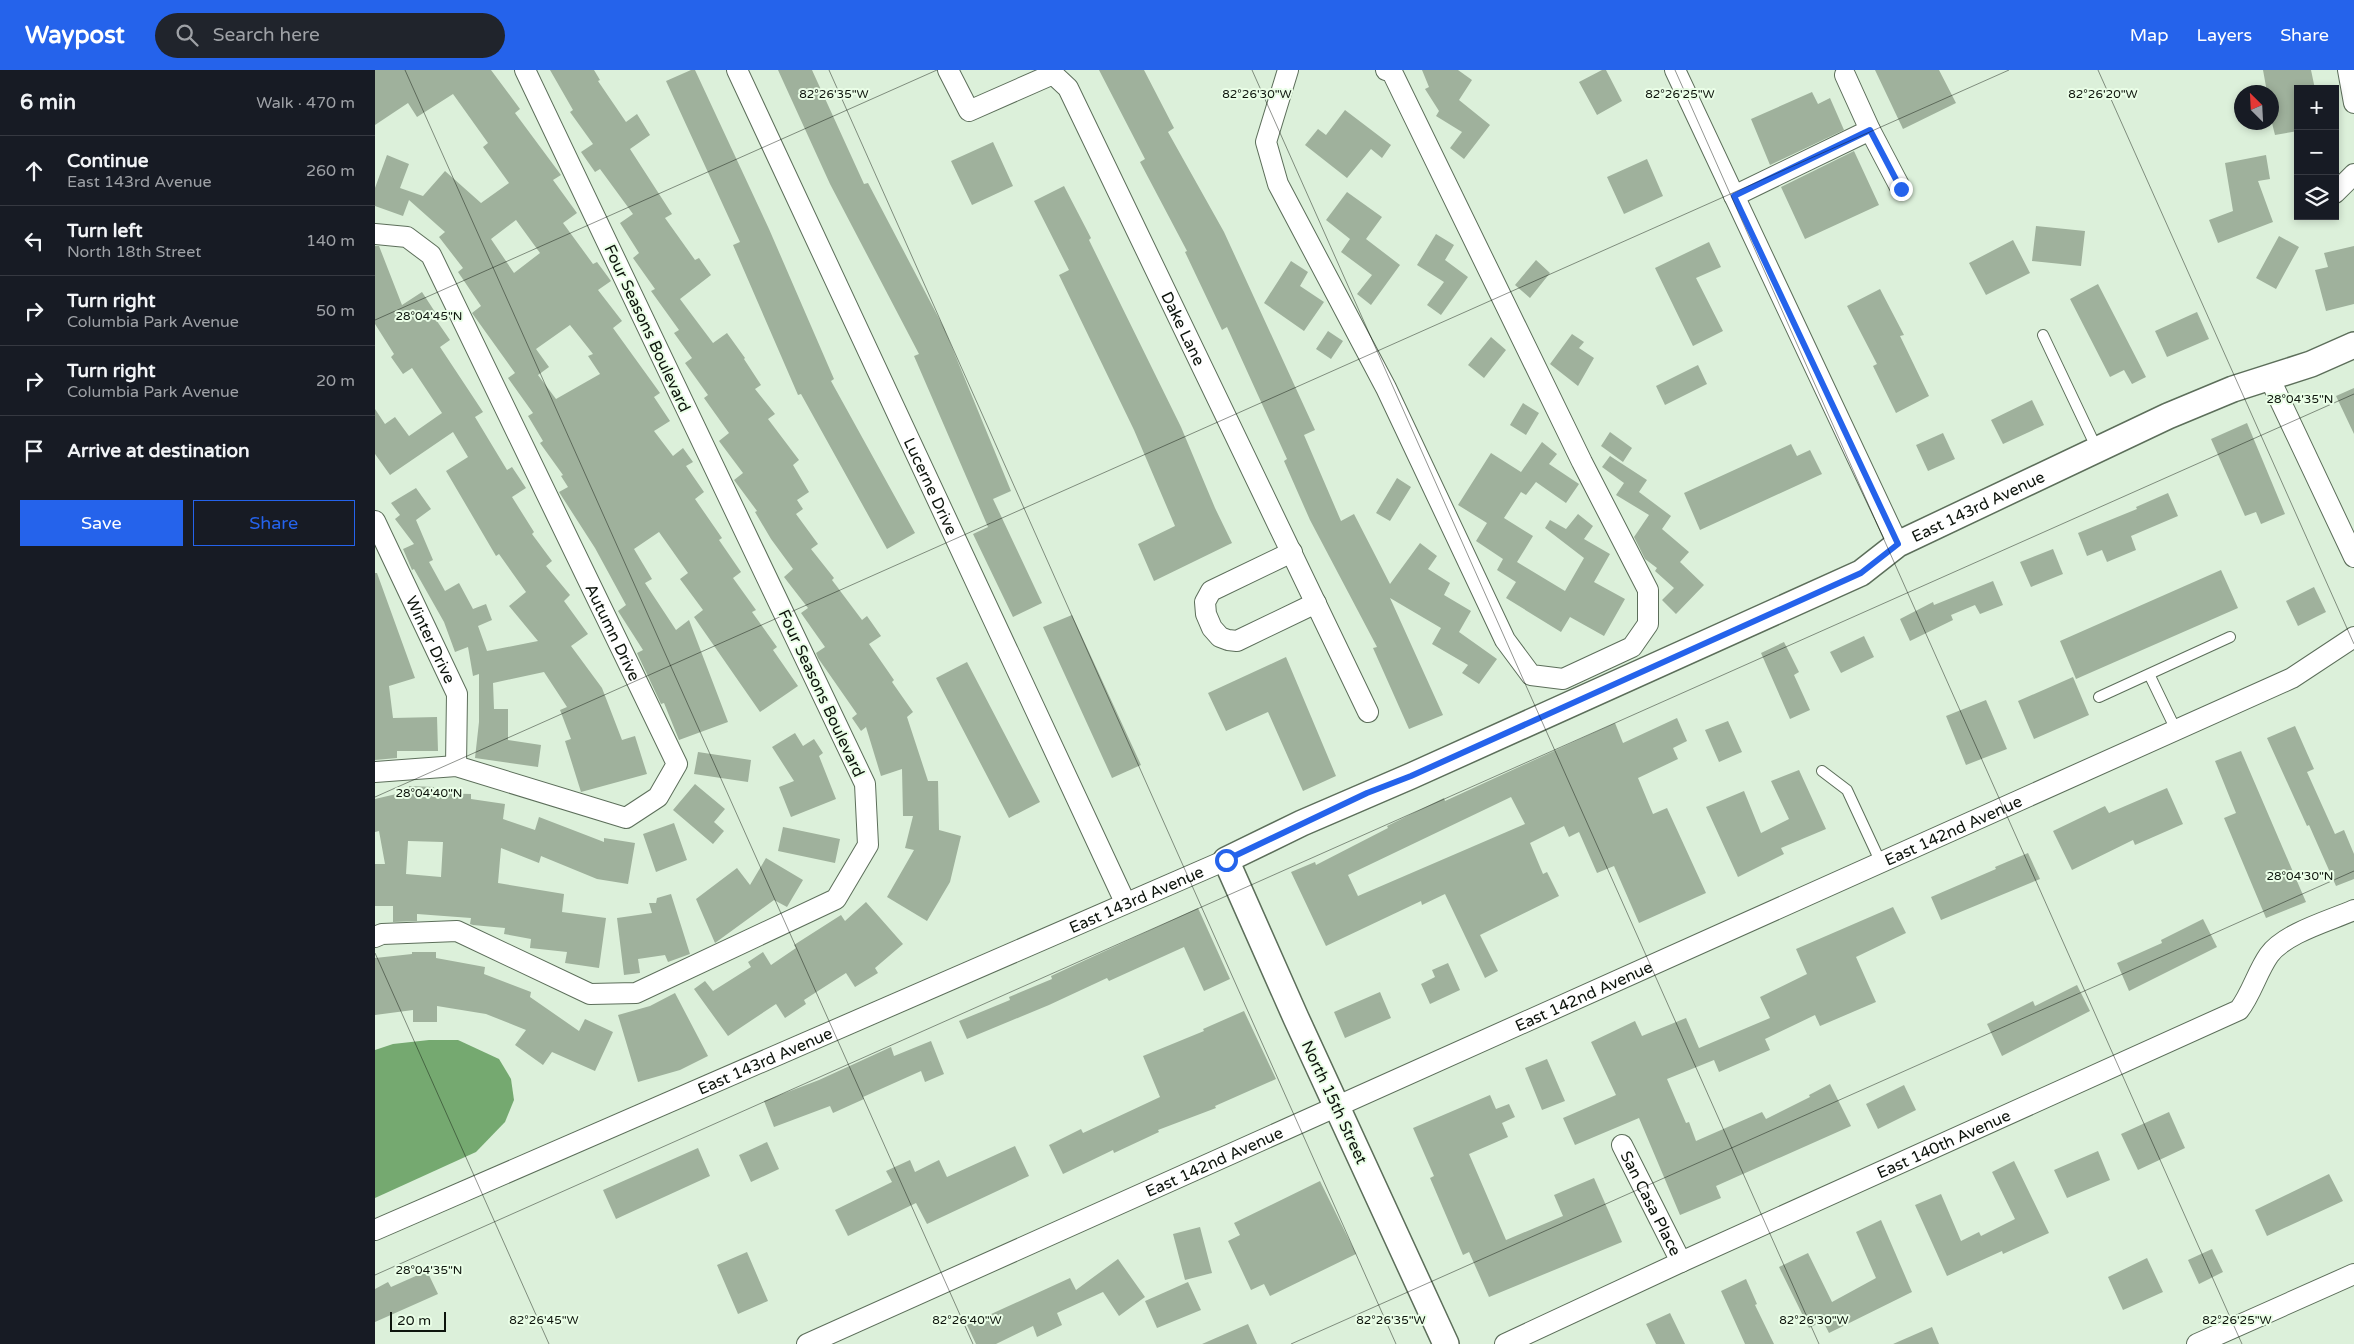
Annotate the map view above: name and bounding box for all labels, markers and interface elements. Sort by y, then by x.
search box [155,13,505,58]
text: Waypost [25,21,125,50]
icon: search [173,21,201,49]
text: Search here [213,24,320,46]
text: Map [2130,24,2169,46]
text: Layers [2197,24,2252,46]
text: Share [2280,24,2329,46]
north arrow [2234,85,2279,130]
map controls [2294,85,2339,220]
button: + [2294,85,2339,130]
text: 82°26'35"W [799,87,869,101]
text: 82°26'30"W [1222,87,1292,101]
text: 82°26'25"W [1645,87,1715,101]
text: 82°26'20"W [2068,87,2138,101]
text: 6 min [20,90,76,115]
text: Walk · 470 m [256,93,355,113]
button: − [2294,130,2339,175]
text: Continue [67,150,149,172]
icon: ahead [20,157,48,185]
text: 260 m [306,161,355,181]
text: East 143rd Avenue [67,172,212,192]
button: layers [2294,175,2339,220]
route end [1890,178,1913,201]
text: Turn left [67,220,143,242]
icon: left [20,227,48,255]
text: 140 m [306,231,355,251]
street label: Four Seasons Boulevard [599,241,695,415]
text: North 18th Street [67,242,201,262]
street label: Dake Lane [1156,288,1209,369]
text: Turn right [67,290,155,312]
icon: right [20,297,48,325]
text: 50 m [316,301,355,321]
text: 28°04'45"N [396,309,463,323]
text: Columbia Park Avenue [67,312,239,332]
text: Turn right [67,360,155,382]
icon: right [20,367,48,395]
text: 20 m [316,371,355,391]
text: Columbia Park Avenue [67,382,239,402]
text: 28°04'35"N [2267,392,2334,406]
street label: Lucerne Drive [899,435,961,538]
icon: arrive [20,437,48,465]
text: Arrive at destination [67,440,250,462]
street label: East 143rd Avenue [1909,467,2048,547]
button: Save [20,500,183,546]
button: Share [193,500,355,546]
street label: Autumn Drive [580,581,644,684]
street label: Winter Drive [401,593,459,687]
street label: Four Seasons Boulevard [773,606,869,780]
text: 28°04'40"N [396,786,463,800]
street label: East 142nd Avenue [1882,791,2025,870]
route start [1215,849,1238,872]
street label: East 143rd Avenue [1066,862,1207,938]
text: 28°04'30"N [2267,869,2334,883]
street label: East 142nd Avenue [1512,957,1656,1036]
street label: East 143rd Avenue [695,1023,835,1099]
street label: North 15th Street [1297,1037,1372,1168]
street label: East 140th Avenue [1874,1106,2014,1183]
street label: East 142nd Avenue [1142,1123,1286,1202]
street label: San Casa Place [1616,1148,1685,1259]
text: 28°04'35"N [396,1263,463,1277]
scale bar [390,1309,446,1332]
text: 20 m [397,1312,431,1329]
text: 82°26'45"W [509,1313,579,1327]
text: 82°26'40"W [932,1313,1002,1327]
text: 82°26'35"W [1356,1313,1426,1327]
text: 82°26'30"W [1779,1313,1849,1327]
text: 82°26'25"W [2202,1313,2272,1327]

